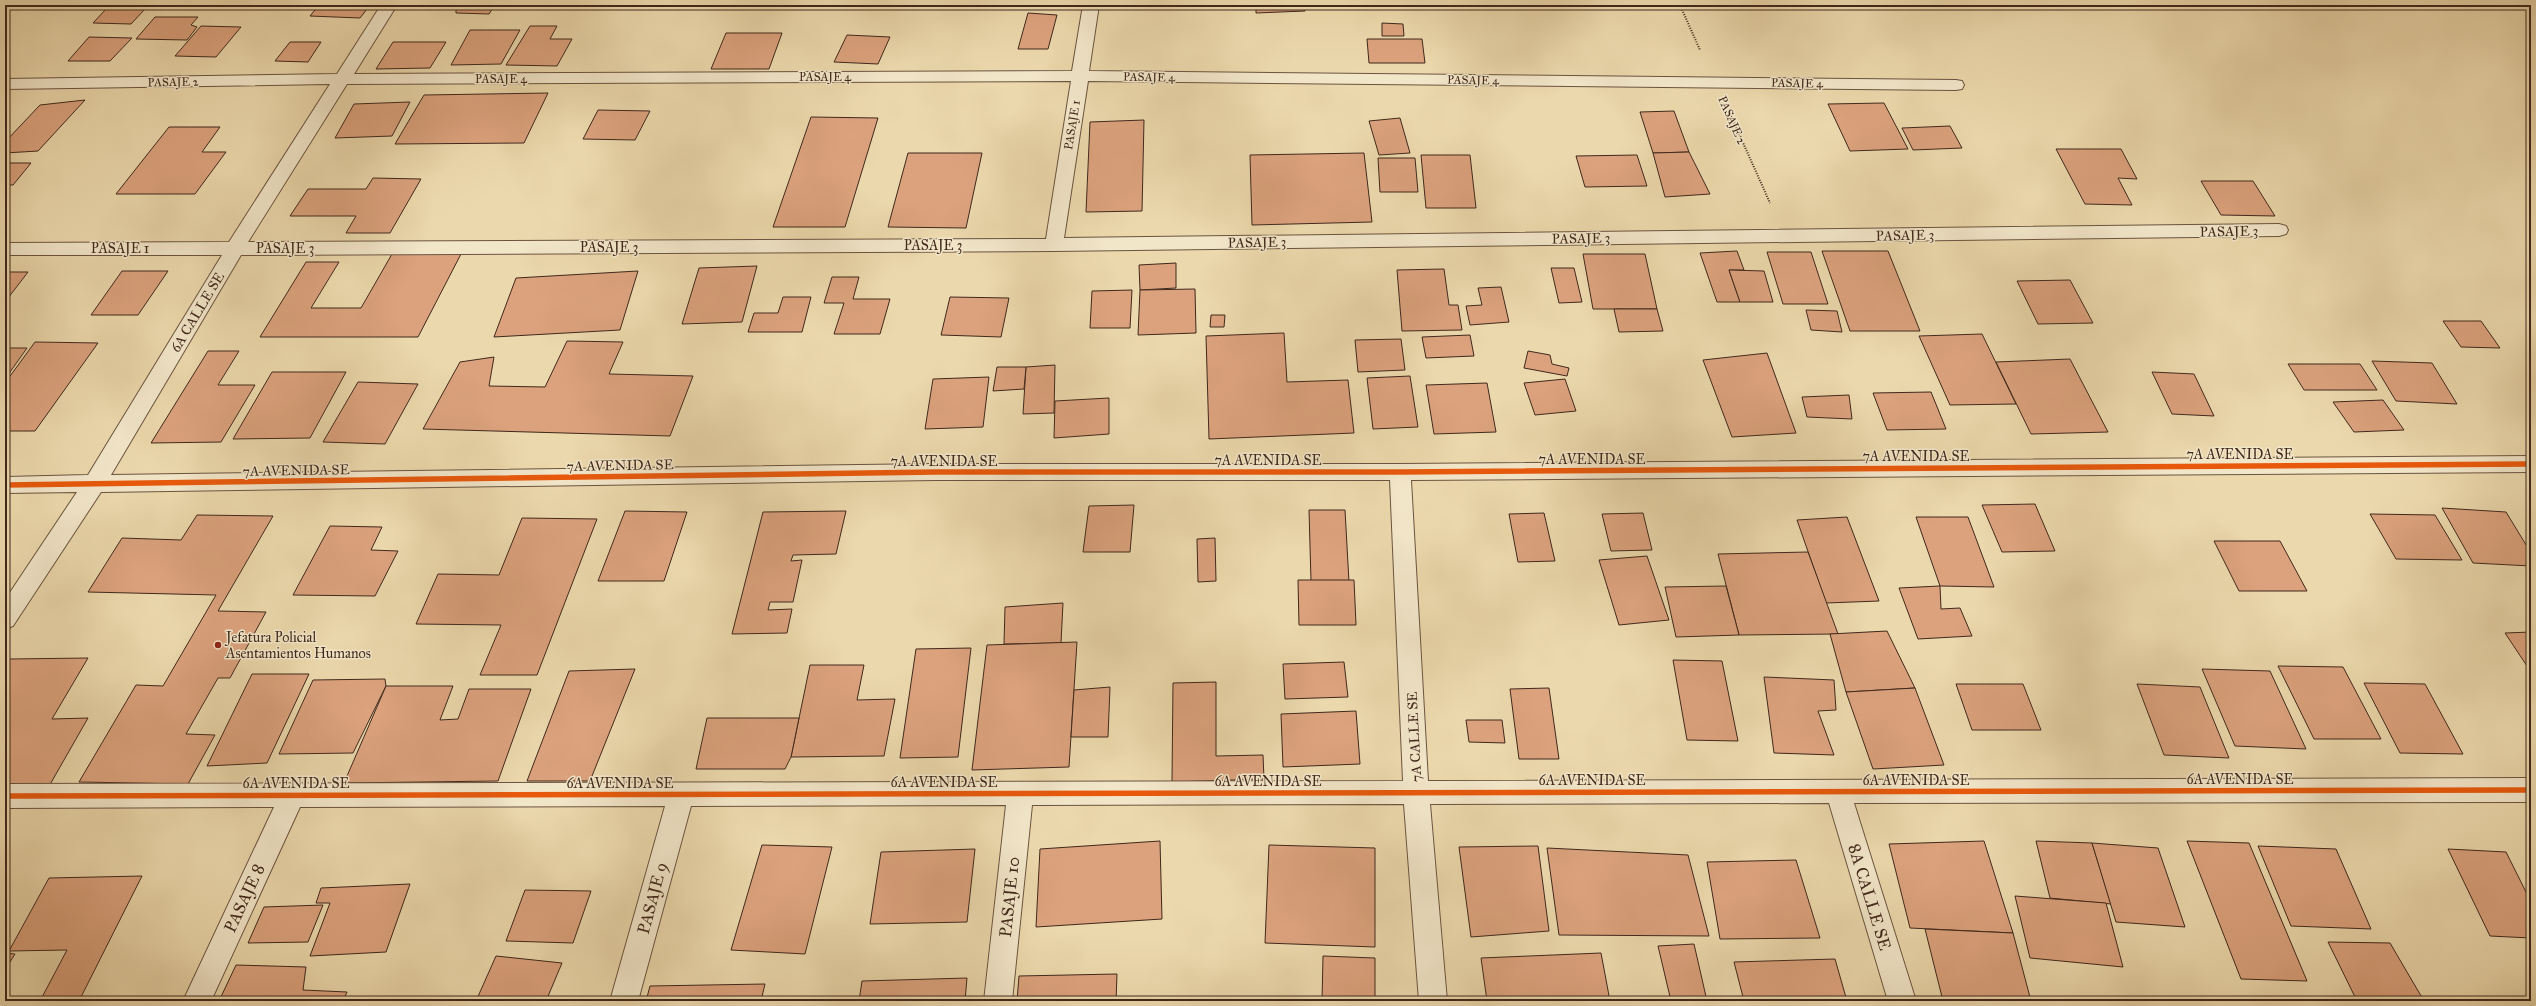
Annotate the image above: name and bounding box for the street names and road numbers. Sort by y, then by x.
street label: PASAJE 4 [799,70,851,85]
street label: PASAJE 4 [1123,70,1175,85]
street label: PASAJE 4 [475,72,527,87]
street label: PASAJE 4 [1447,73,1499,88]
street label: PASAJE 2 [147,75,199,90]
street label: PASAJE 4 [1771,76,1823,91]
street label: PASAJE 2 [1714,94,1749,147]
street label: PASAJE 1 [1061,99,1084,151]
street label: PASAJE 3 [2200,222,2258,242]
street label: PASAJE 3 [1876,226,1934,246]
street label: PASAJE 3 [1552,229,1610,249]
street label: PASAJE 3 [1228,233,1286,253]
street label: PASAJE 3 [904,237,962,255]
street label: PASAJE 3 [580,239,638,257]
street label: PASAJE 1 [91,240,150,258]
street label: PASAJE 3 [256,240,314,258]
street label: 6A CALLE SE [167,269,228,355]
street label: 7A AVENIDA SE [2186,446,2294,463]
street label: 7A AVENIDA SE [1862,448,1970,465]
street label: 7A AVENIDA SE [1538,451,1646,468]
street label: 7A AVENIDA SE [1214,452,1322,469]
street label: 7A AVENIDA SE [890,453,998,470]
street label: 7A AVENIDA SE [566,456,674,475]
street label: 7A AVENIDA SE [242,461,350,480]
street label: 7A CALLE SE [1404,691,1425,783]
street label: 6A AVENIDA SE [2187,771,2293,788]
street label: 6A AVENIDA SE [1539,772,1645,789]
street label: 6A AVENIDA SE [1863,772,1969,789]
street label: 6A AVENIDA SE [1215,773,1321,790]
street label: 6A AVENIDA SE [891,774,997,791]
street label: 6A AVENIDA SE [243,775,349,792]
street label: 6A AVENIDA SE [567,775,673,792]
street label: 8A CALLE SE [1843,841,1896,953]
street label: PASAJE 10 [995,856,1024,938]
street label: PASAJE 9 [633,860,672,936]
street label: PASAJE 8 [219,861,269,936]

